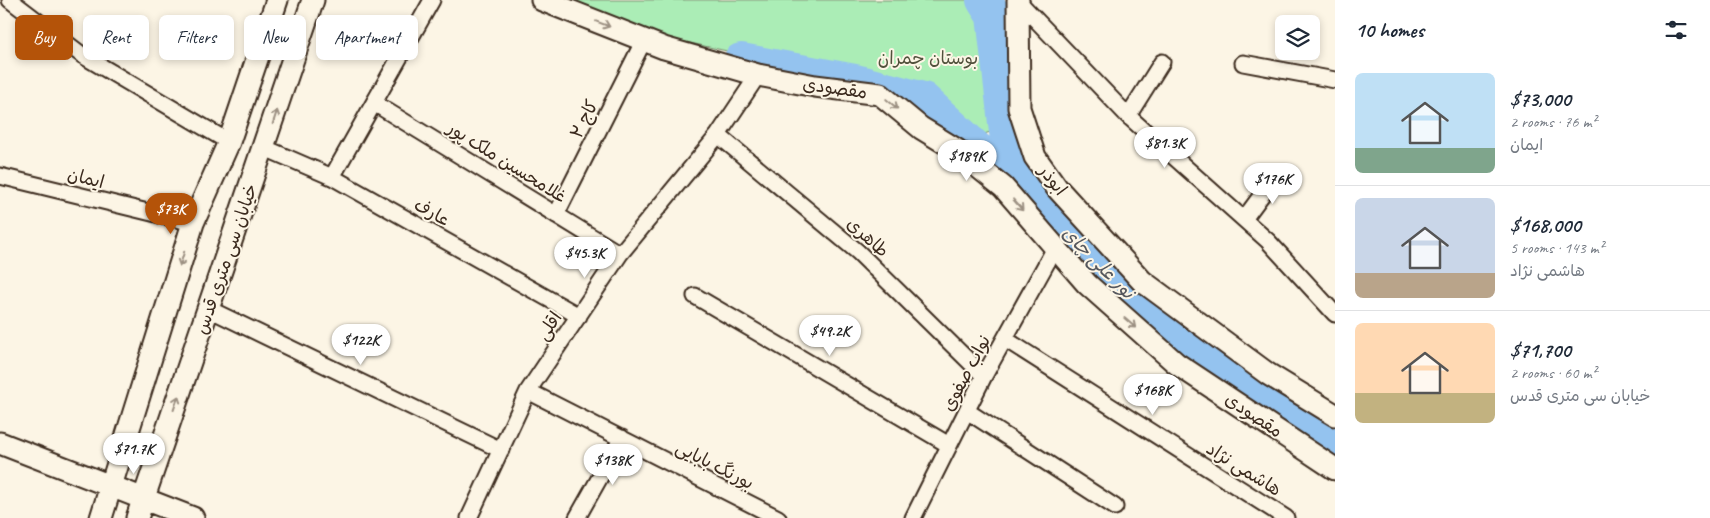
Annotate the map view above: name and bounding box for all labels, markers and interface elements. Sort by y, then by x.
chip: Buy [15,15,73,60]
chip: Rent [83,15,149,60]
chip: Filters [159,15,234,60]
chip: New [244,15,306,60]
chip: Apartment [316,15,418,60]
map controls [1275,15,1320,60]
button: layers [1275,15,1320,60]
icon: filters [1662,16,1690,44]
text: 10 homes [1355,17,1424,43]
one-way arrow [595,20,610,29]
park label: بوستان چمران [878,47,978,70]
street label: مقصودی [801,73,869,103]
text: $73,000 [1510,86,1571,112]
icon: home [1395,93,1455,153]
street label: کاج ۲ [565,96,604,142]
one-way arrow [886,98,899,109]
one-way arrow [271,109,280,125]
text: 2 rooms · 76 m² [1510,112,1596,132]
street label: غلامحسین ملک پور [441,115,571,208]
pin: $81.3K [1124,126,1206,169]
text: $81.3K [1145,133,1185,153]
text: ایمان [1510,135,1543,155]
pin: $189K [932,140,1002,182]
text: $189K [949,146,985,166]
street label: ابوذر [1033,158,1072,200]
pin: $176K [1238,162,1308,205]
street label: ایمان [65,163,107,193]
text: $176K [1254,169,1292,189]
street label: خیابان سی متری قدس [190,181,262,337]
pin: $73K [141,192,201,235]
street label: عارف [410,193,454,231]
text: $73K [156,199,186,219]
one-way arrow [1013,199,1024,212]
street label: طاهری [842,212,894,262]
text: $168,000 [1510,212,1581,238]
icon: home [1395,218,1455,278]
water label: نور علی چای [1057,221,1141,306]
pin: $45.3K [544,236,626,279]
text: 5 rooms · 143 m² [1510,238,1604,258]
text: $45.3K [565,243,605,263]
one-way arrow [177,251,187,267]
text: هاشمی نژاد [1510,261,1585,281]
street label: اقلی [531,307,567,345]
pin: $49.2K [789,314,871,357]
one-way arrow [1124,317,1137,328]
text: $49.2K [810,321,850,341]
pin: $122K [326,324,396,366]
text: $122K [343,330,379,350]
street label: نواب صفوی [937,331,995,415]
text: $71,700 [1510,337,1571,363]
icon: home [1395,343,1455,403]
text: 2 rooms · 60 m² [1510,363,1596,383]
pin: $168K [1118,374,1188,416]
text: $168K [1134,380,1172,400]
text: خیابان سی متری قدس [1510,386,1650,406]
street label: مقصودی [1221,388,1287,442]
one-way arrow [172,395,182,411]
pin: $71.7K [93,432,175,475]
street label: بورنگ بابایی [672,436,758,494]
street label: هاشمی نژاد [1202,437,1286,501]
text: $71.7K [114,439,154,459]
pin: $138K [578,444,648,486]
text: $138K [595,450,631,470]

